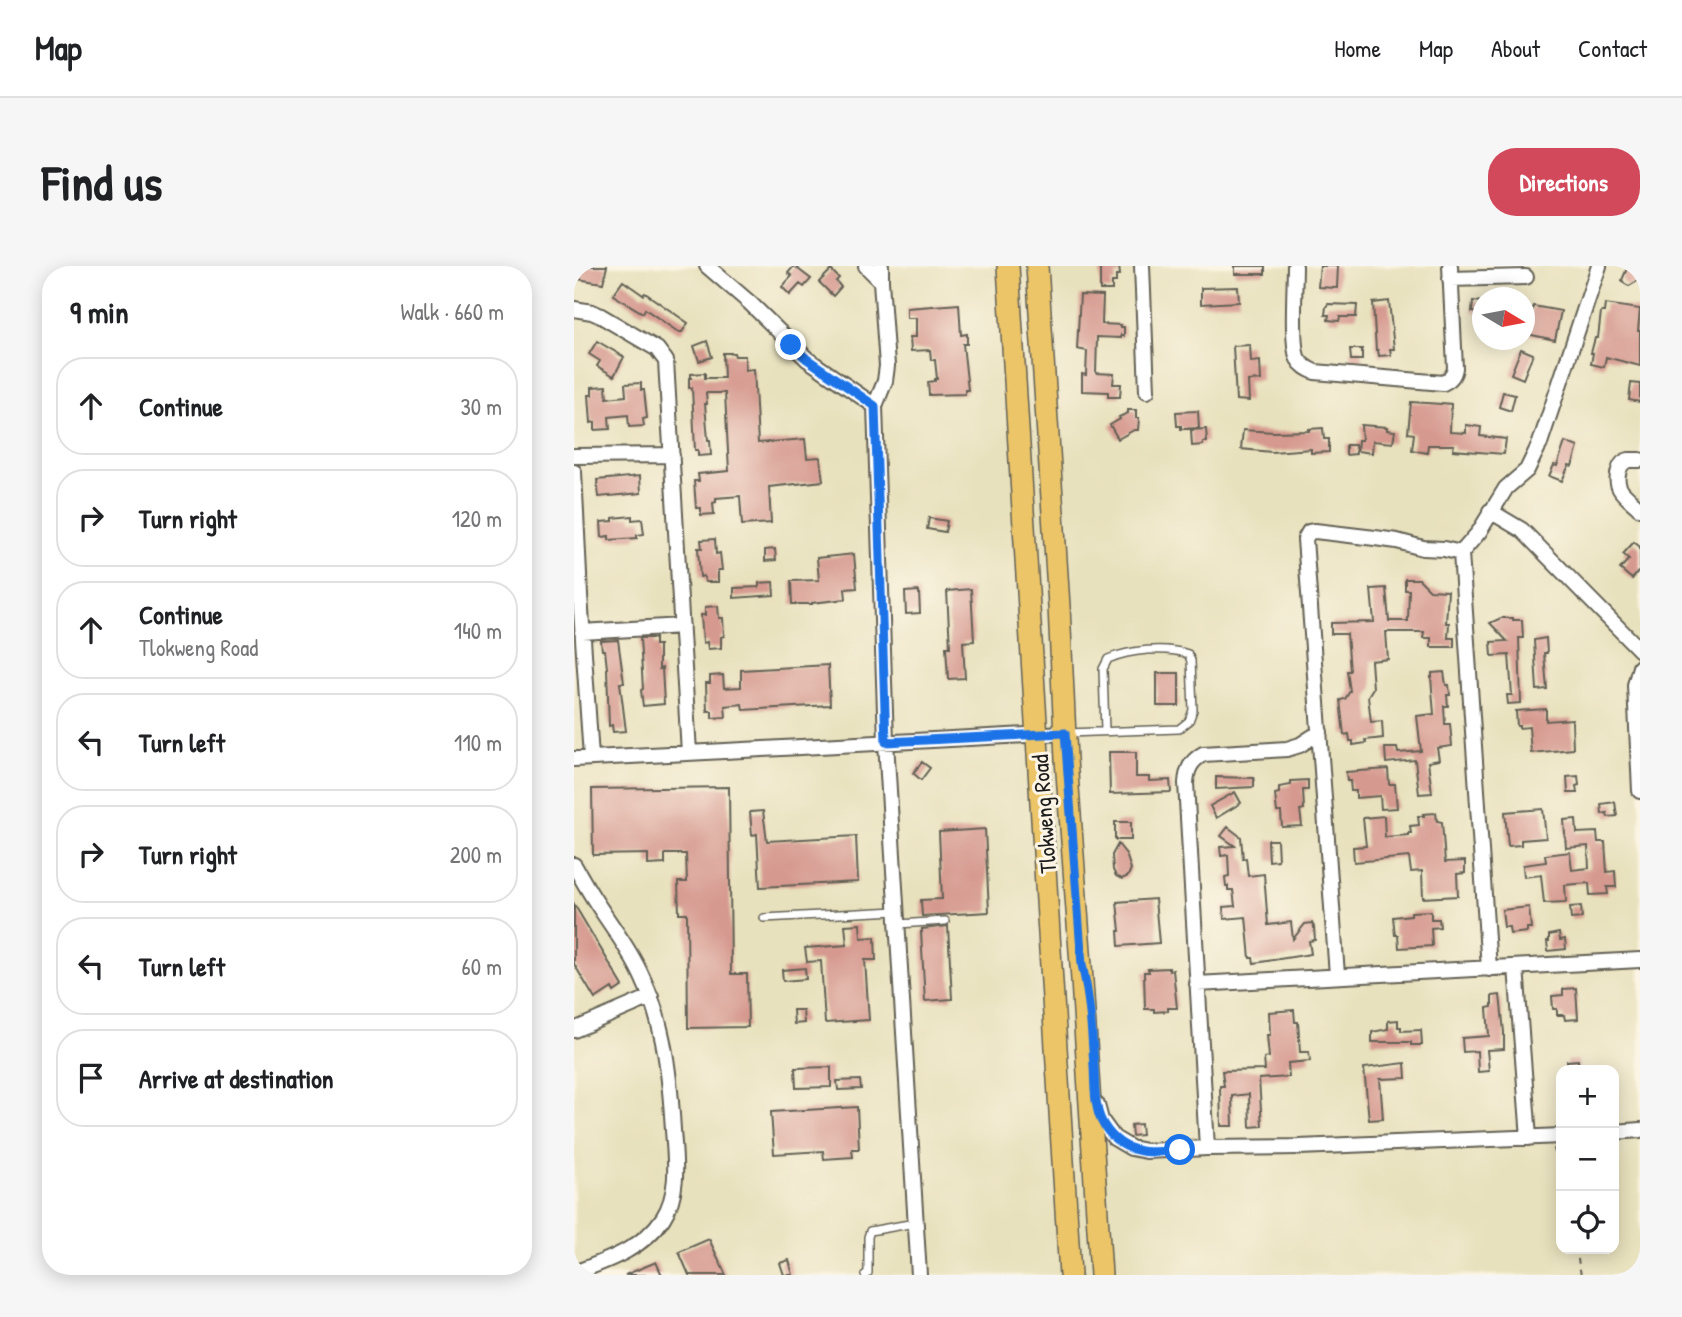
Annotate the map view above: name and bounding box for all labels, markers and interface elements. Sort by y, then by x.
text: Map [35,26,82,70]
text: Home [1334,32,1381,64]
text: Map [1419,32,1453,64]
text: About [1491,32,1540,64]
text: Contact [1578,32,1647,64]
button: Directions [1488,148,1640,216]
text: Find us [42,149,162,215]
north arrow [1472,287,1535,350]
text: 9 min [70,292,129,332]
text: Walk · 660 m [400,296,504,327]
route end [775,329,806,360]
icon: ahead [72,387,110,425]
text: Continue [139,389,223,424]
text: 30 m [460,391,502,422]
icon: right [72,499,110,537]
text: Turn right [139,501,237,536]
text: 120 m [452,503,502,534]
text: Continue [139,597,223,632]
icon: ahead [72,611,110,649]
text: 140 m [454,615,502,646]
text: Tlokweng Road [139,632,258,663]
icon: left [72,723,110,761]
text: Turn left [139,725,225,760]
text: 110 m [454,727,502,758]
street label: Tlokweng Road [1024,754,1063,875]
icon: right [72,835,110,873]
text: Turn right [139,837,237,872]
text: 200 m [450,839,502,870]
icon: left [72,947,110,985]
text: Turn left [139,949,225,984]
text: 60 m [462,951,502,982]
icon: arrive [72,1059,110,1097]
text: Arrive at destination [139,1061,334,1096]
map controls [1556,1065,1619,1254]
button: + [1556,1065,1619,1128]
button: − [1556,1128,1619,1191]
route start [1164,1134,1195,1165]
button: locate [1556,1191,1619,1254]

